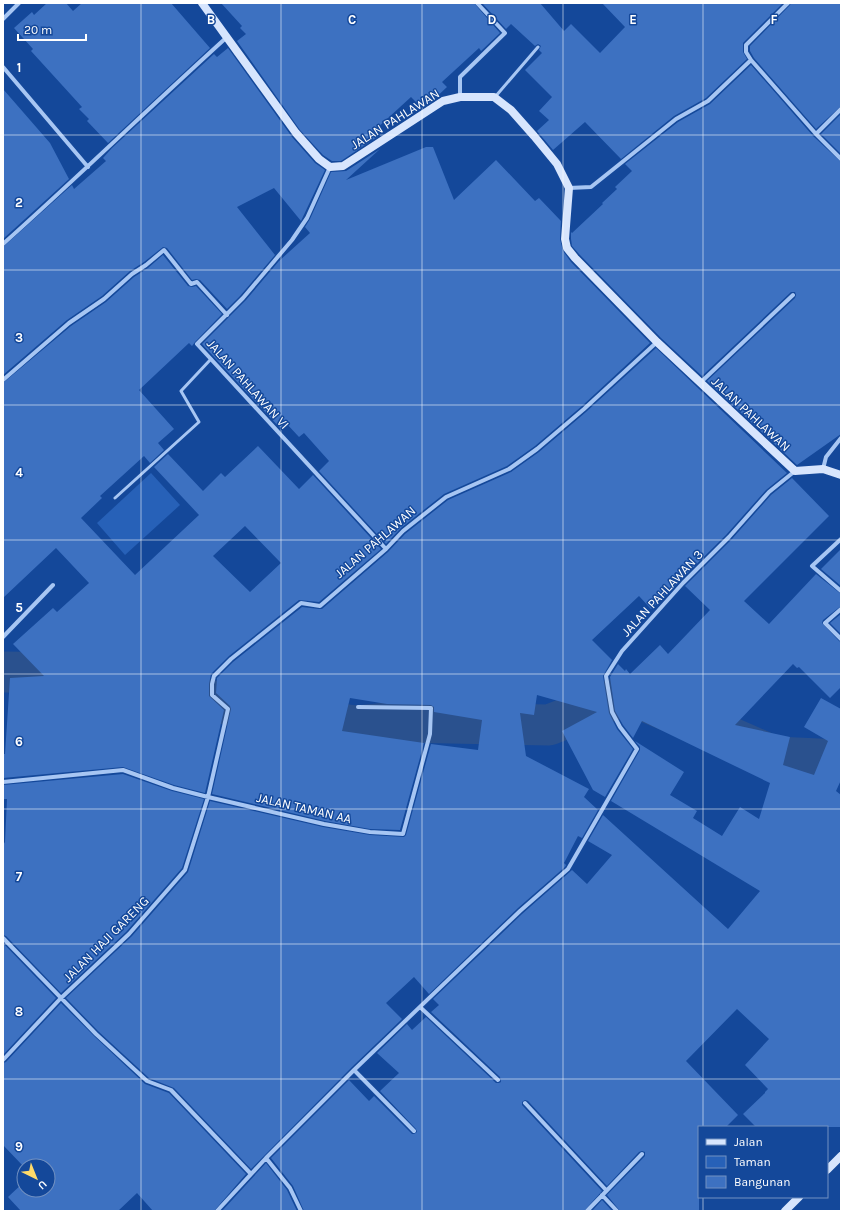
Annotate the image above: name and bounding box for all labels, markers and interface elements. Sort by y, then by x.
text: B [207,12,215,27]
text: C [348,12,356,27]
text: D [488,12,497,27]
text: E [629,12,637,27]
text: F [770,12,778,27]
scale bar [18,16,86,42]
text: 20 m [24,23,52,37]
text: 1 [17,60,21,75]
street label: JALAN PAHLAWAN [348,86,442,152]
text: 2 [15,195,23,210]
text: 3 [15,330,23,345]
street label: JALAN PAHLAWAN VI [204,336,292,432]
street label: JALAN PAHLAWAN [709,374,793,454]
text: 4 [15,465,23,480]
street label: JALAN PAHLAWAN [332,503,418,581]
street label: JALAN PAHLAWAN 3 [618,547,706,639]
text: 5 [15,600,23,615]
text: 6 [15,734,23,749]
street label: JALAN TAMAN AA [255,790,353,826]
text: 7 [16,869,23,884]
street label: JALAN HAJI GARENG [60,893,152,985]
text: 8 [15,1004,23,1019]
legend [698,1126,828,1198]
text: Jalan [734,1135,763,1149]
text: 9 [15,1139,23,1154]
text: Taman [734,1155,771,1169]
north arrow [16,1158,56,1198]
text: Bangunan [734,1175,790,1189]
text: U [35,1178,50,1192]

